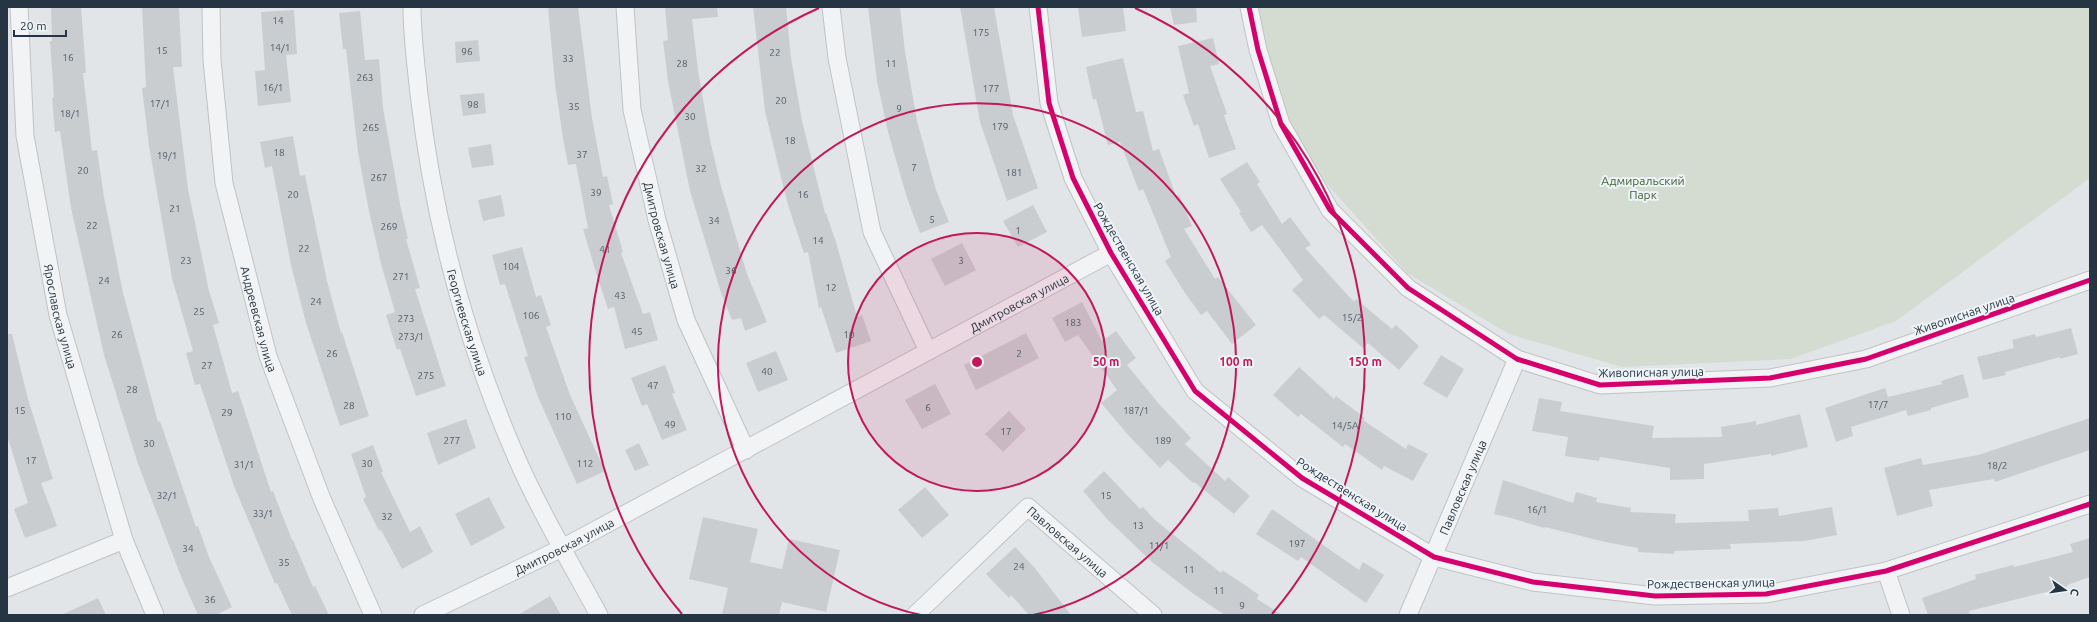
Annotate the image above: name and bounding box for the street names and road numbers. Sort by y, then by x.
street label: Дмитровская улица [642,180,683,290]
street label: Рождественская улица [1091,200,1167,318]
street label: Ярославская улица [42,263,80,370]
street label: Андреевская улица [239,265,280,374]
street label: Георгиевская улица [445,268,490,377]
street label: Дмитровская улица [967,271,1071,334]
street label: Живописная улица [1912,291,2016,337]
street label: Живописная улица [1598,365,1704,379]
street label: Павловская улица [1437,438,1488,536]
street label: Рождественская улица [1294,455,1410,533]
street label: Павловская улица [1025,503,1111,580]
street label: Дмитровская улица [512,515,616,577]
street label: Рождественская улица [1647,575,1775,591]

